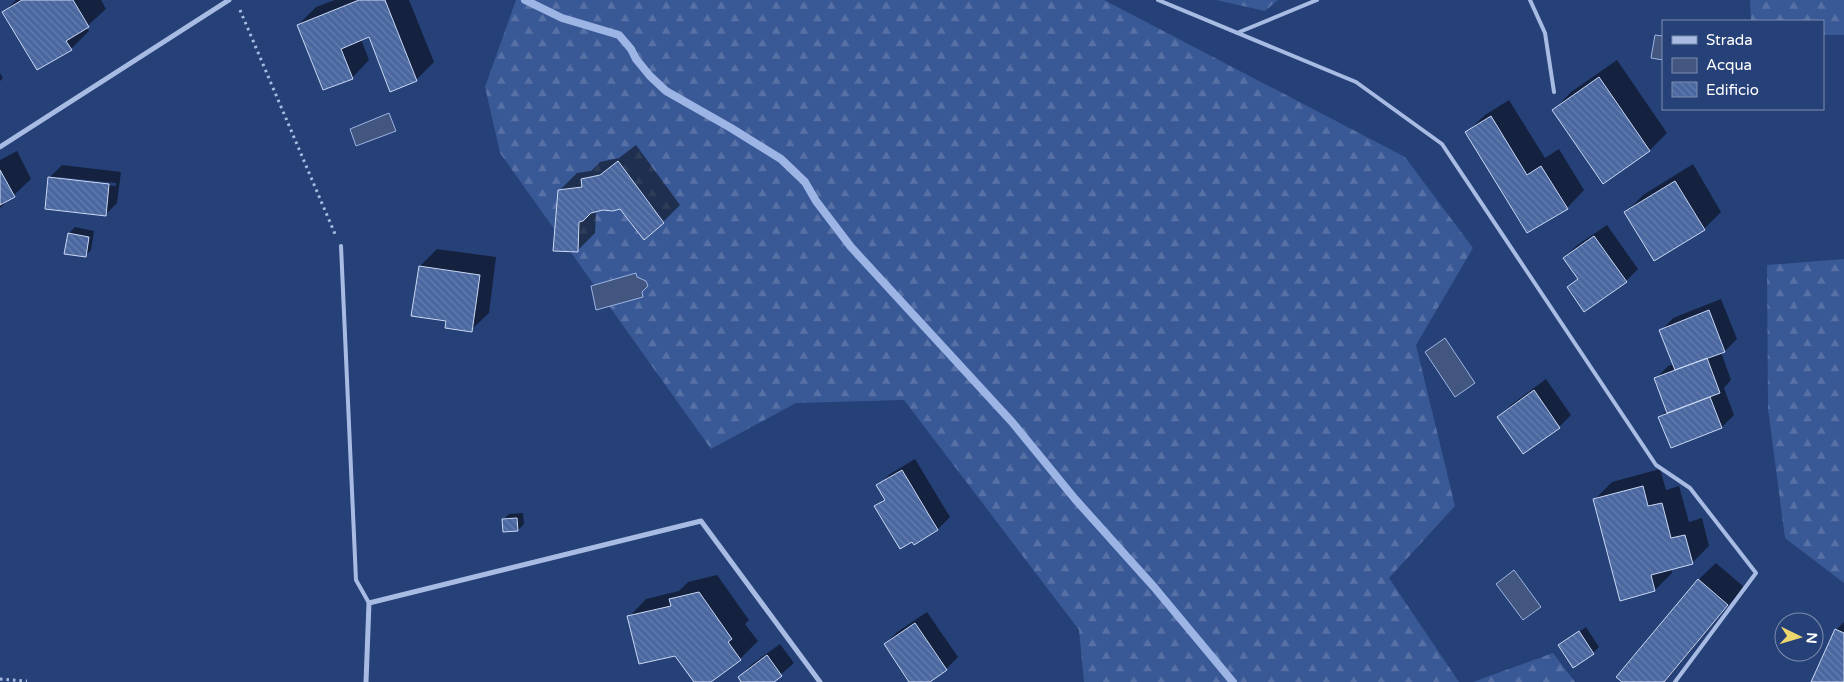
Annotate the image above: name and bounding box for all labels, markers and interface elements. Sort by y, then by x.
legend [1662,20,1824,110]
text: Strada [1706,31,1753,49]
text: Acqua [1706,56,1752,74]
text: Edificio [1706,81,1759,99]
north arrow [1774,612,1824,662]
text: N [1802,632,1820,644]

